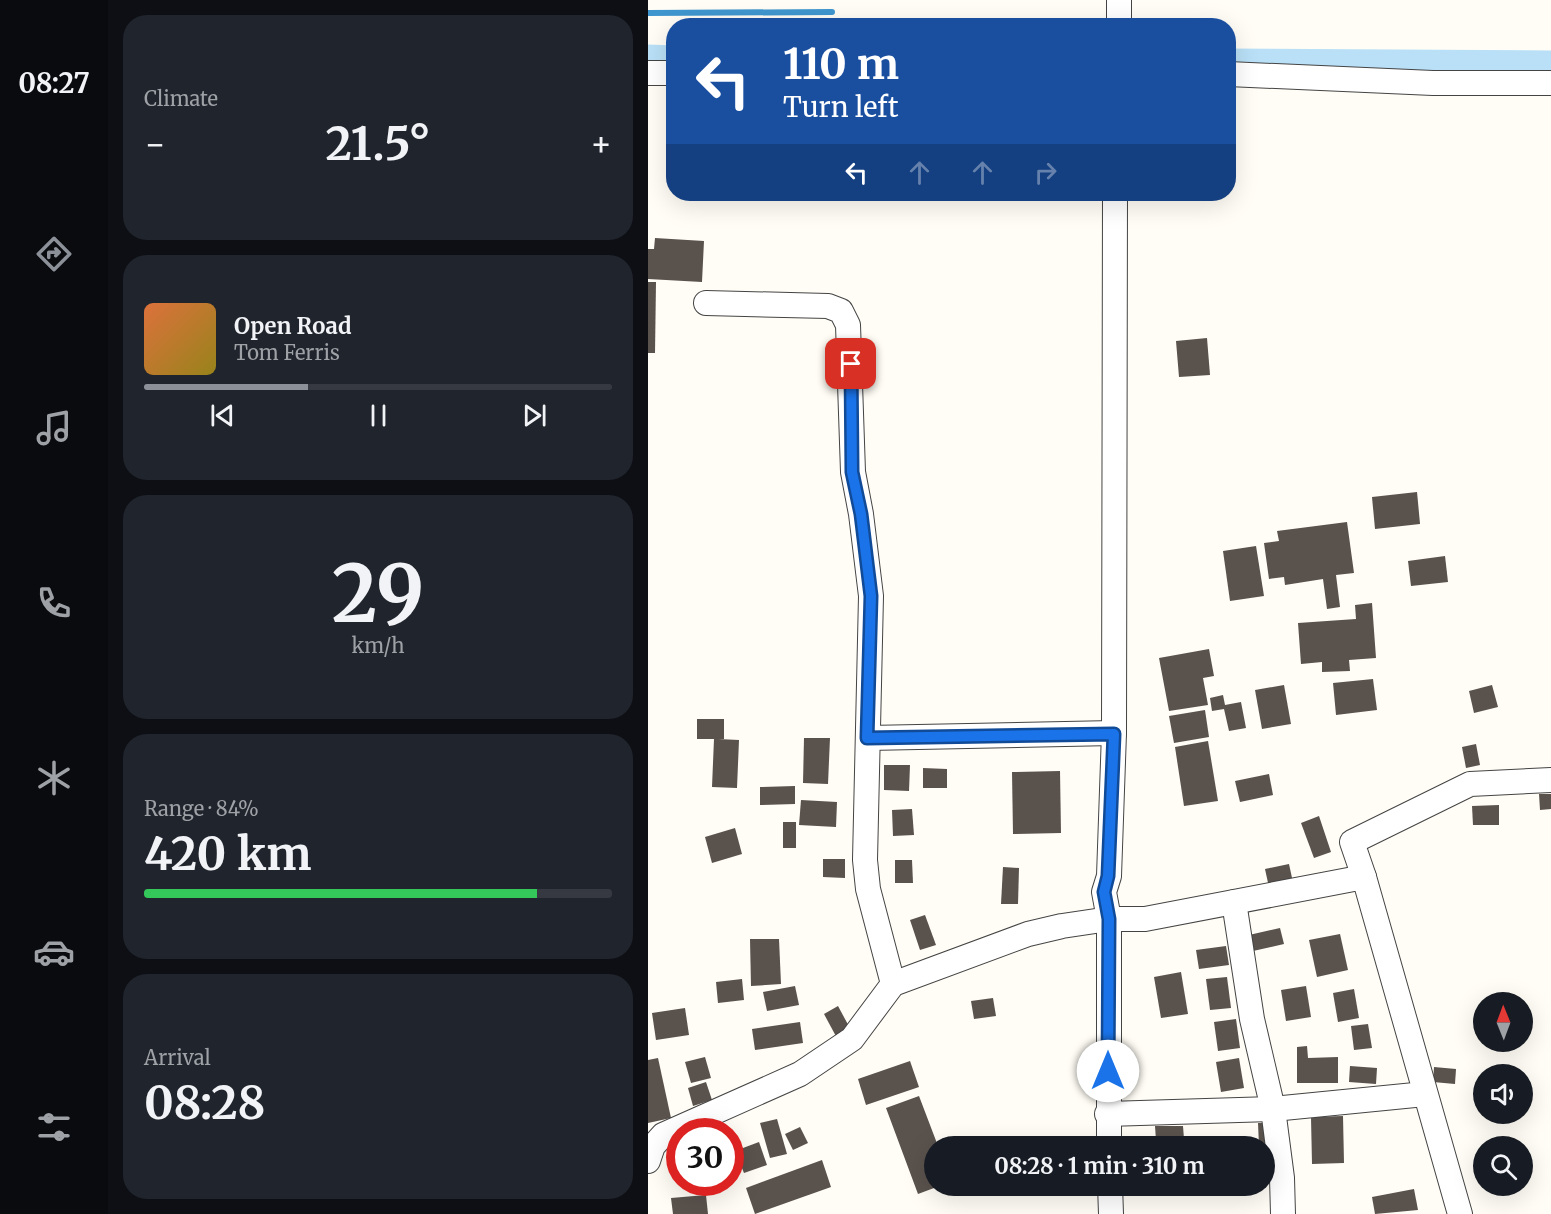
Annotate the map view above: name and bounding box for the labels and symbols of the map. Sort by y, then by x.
pin [825,338,876,389]
north arrow [1473,992,1533,1052]
position arrow [1076,1039,1140,1103]
speed limit sign: 30 [666,1118,744,1196]

